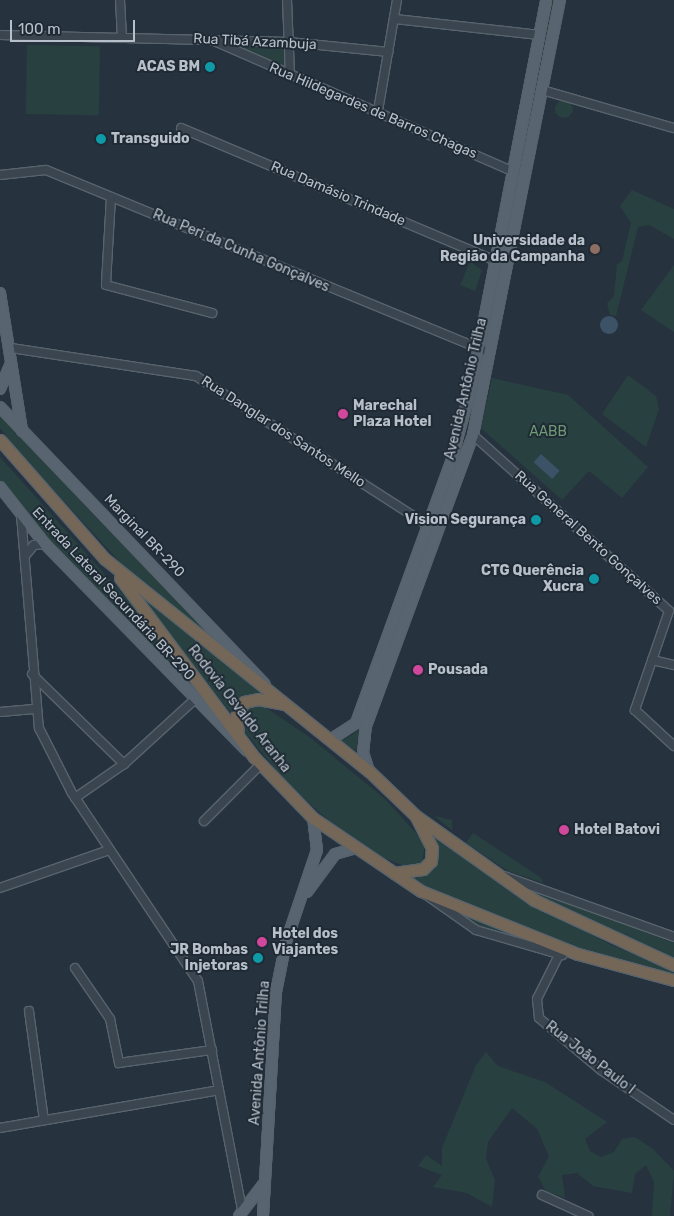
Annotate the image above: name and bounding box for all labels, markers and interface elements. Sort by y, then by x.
scale bar [12,10,138,42]
text: 100 m [18,20,60,38]
street label: Rua Tibá Azambuja [192,30,318,54]
place label: ACAS BM [137,59,200,75]
street label: Rua Hildegardes de Barros Chagas [266,59,480,163]
marker: ACAS BM [204,61,216,73]
place label: Transguido [111,131,190,147]
marker: Transguido [95,133,107,145]
street label: Rua Damásio Trindade [268,158,408,230]
street label: Rua Peri da Cunha Gonçalves [150,206,332,296]
place label: Universidade da Região da Campanha [440,233,585,266]
marker: Universidade da Região da Campanha [589,243,601,255]
street label: Avenida Antônio Trilha [441,316,491,462]
street label: Rua Danglar dos Santos Mello [198,373,368,491]
place label: Marechal Plaza Hotel [353,398,432,431]
marker: Marechal Plaza Hotel [337,408,349,420]
park label: AABB [529,424,567,440]
street label: Rua General Bento Gonçalves [511,467,665,609]
street label: Marginal BR-290 [100,491,188,581]
street label: Entrada Lateral Secundária BR-290 [28,504,198,684]
place label: Vision Segurança [405,512,526,528]
marker: Vision Segurança [530,514,542,526]
place label: CTG Querência Xucra [481,563,584,596]
marker: CTG Querência Xucra [588,573,600,585]
street label: Rodovia Osvaldo Aranha [184,642,294,776]
place label: Pousada [428,662,488,678]
marker: Pousada [412,664,424,676]
place label: Hotel Batovi [574,822,660,838]
marker: Hotel Batovi [558,824,570,836]
place label: Hotel dos Viajantes [272,926,338,959]
marker: Hotel dos Viajantes [256,936,268,948]
place label: JR Bombas Injetoras [170,942,248,974]
marker: JR Bombas Injetoras [252,952,264,964]
street label: Avenida Antônio Trilha [247,980,273,1126]
street label: Rua João Paulo I [542,1018,638,1098]

